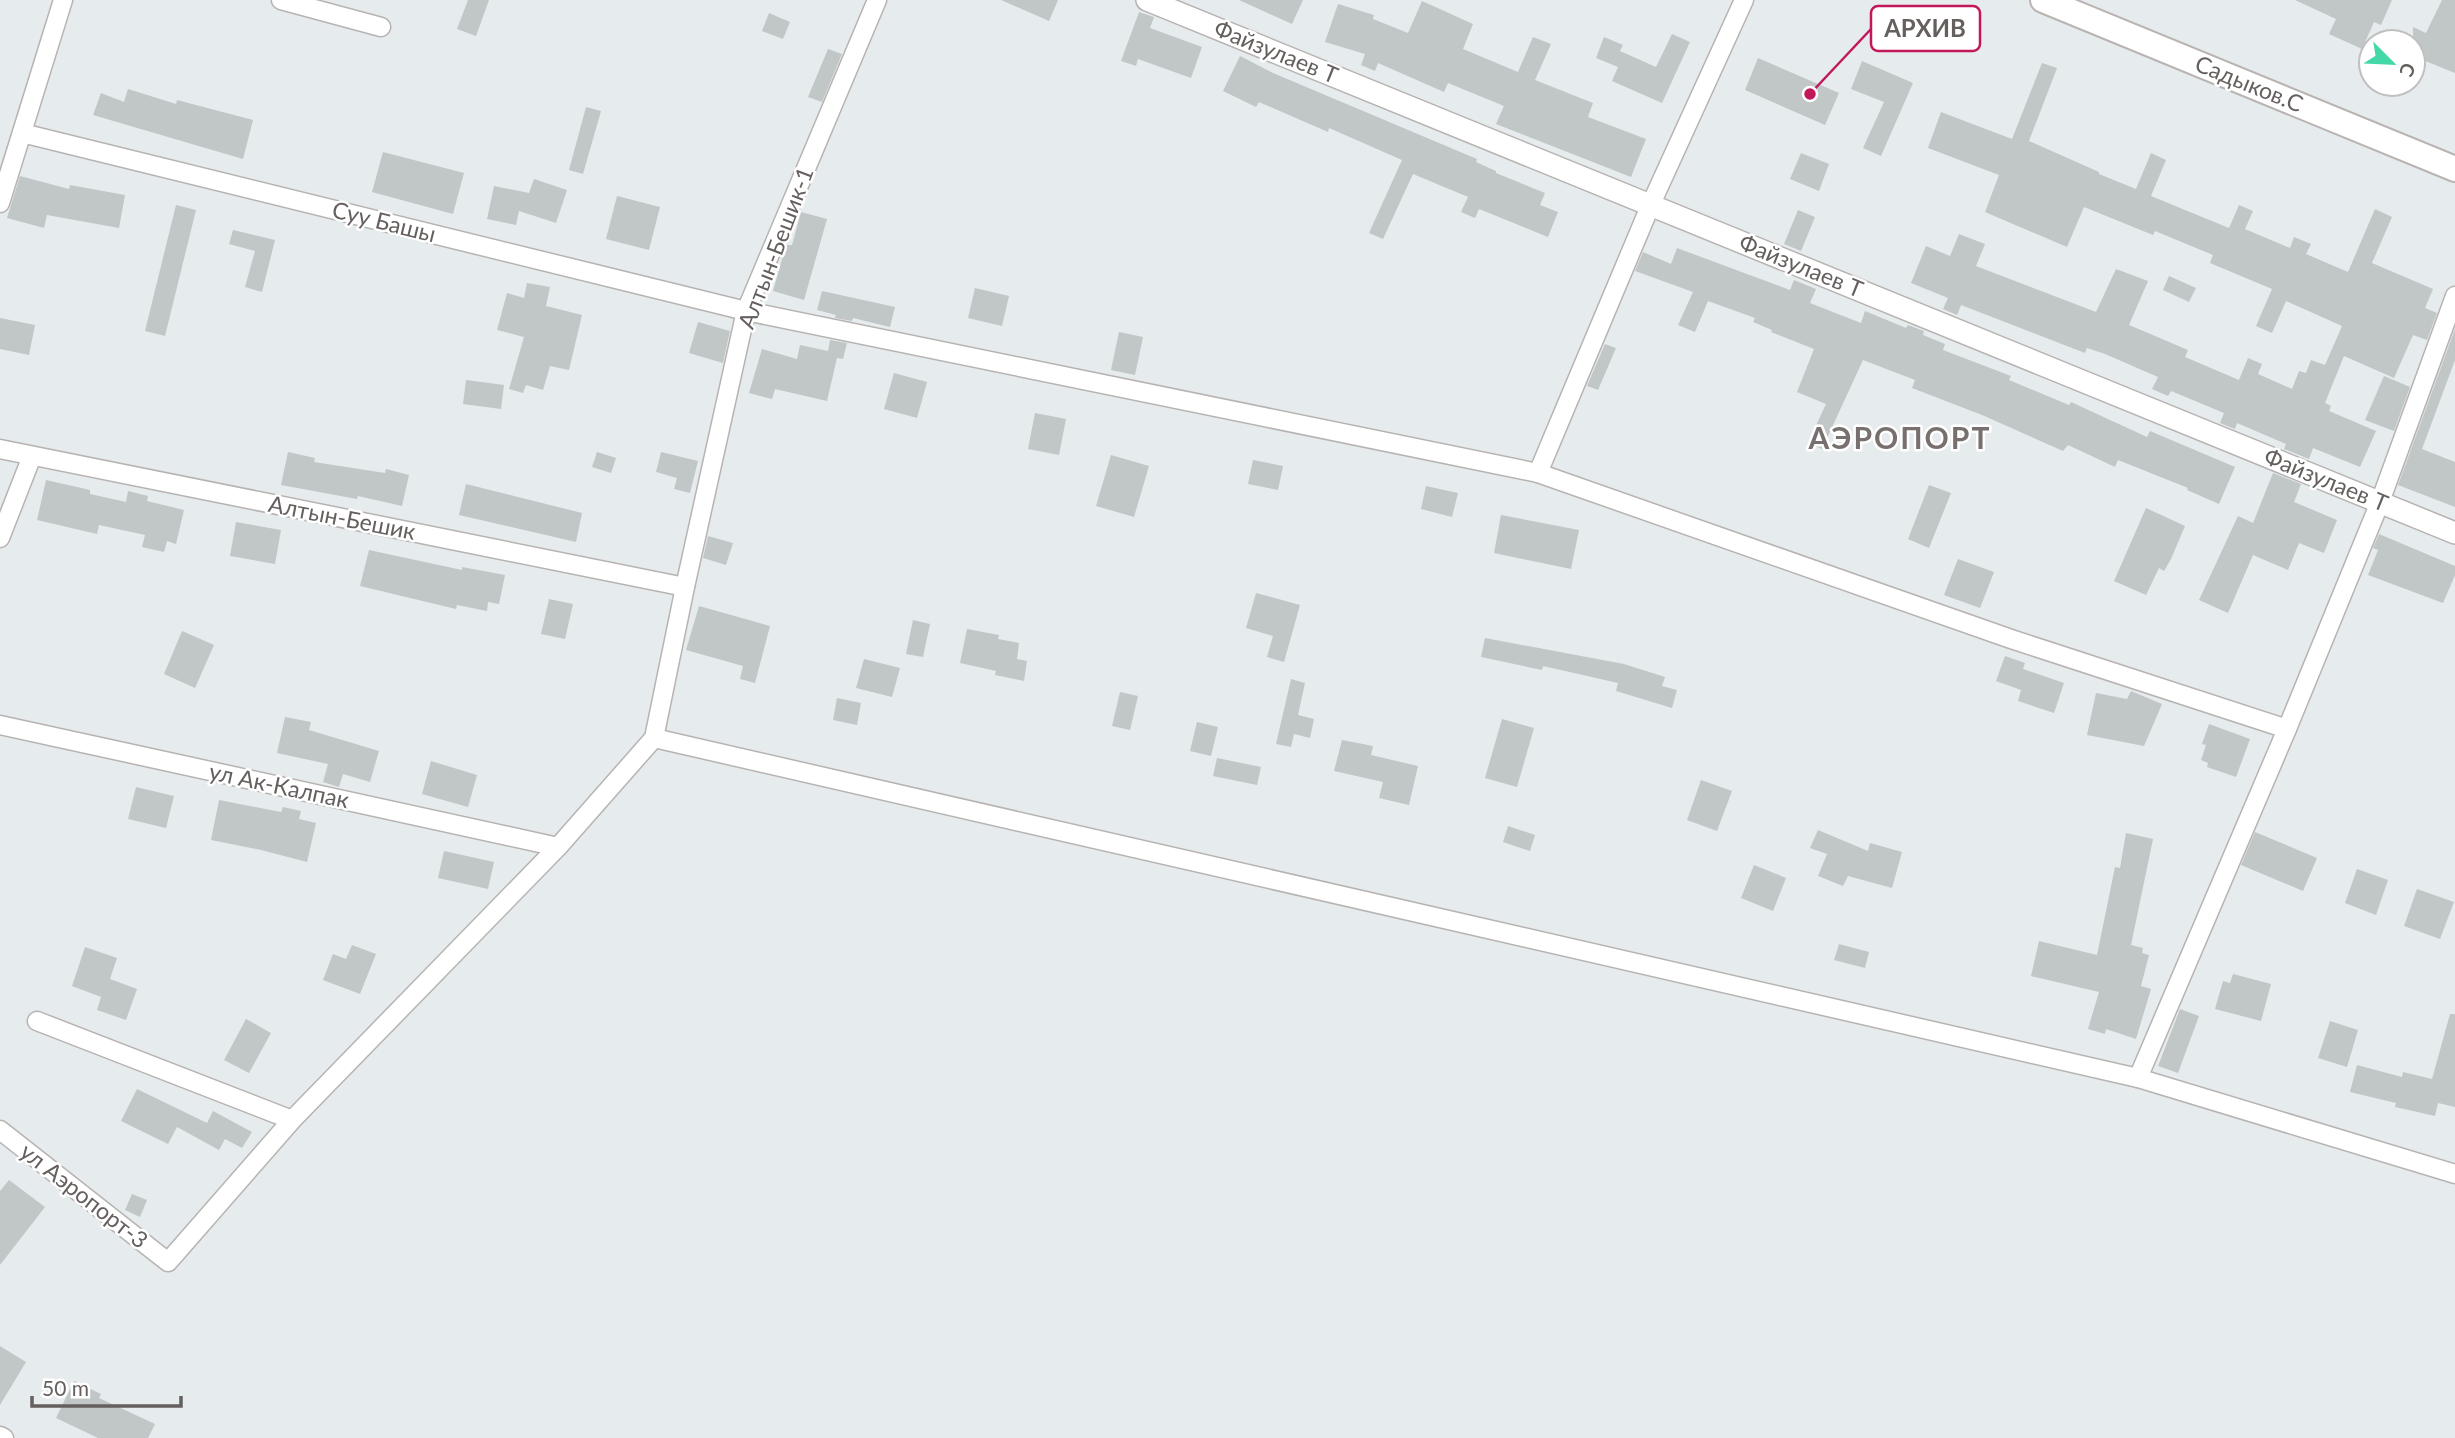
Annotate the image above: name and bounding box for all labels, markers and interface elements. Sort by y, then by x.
callout: АРХИВ [1871,6,1980,51]
text: АРХИВ [1883,13,1966,42]
street label: Файзулаев Т [1210,14,1343,89]
north arrow [2357,28,2427,98]
street label: Садыков.С [2191,49,2307,117]
text: С [2395,60,2421,81]
street label: Алтын-Бешик-1 [731,163,819,332]
street label: Суу Башы [330,195,439,247]
street label: Файзулаев Т [1735,228,1868,303]
district label: АЭРОПОРТ [1808,419,1991,455]
street label: Файзулаев Т [2260,442,2393,517]
street label: Алтын-Бешик [266,489,418,545]
street label: ул Ак-Калпак [207,757,352,814]
street label: ул Аэропорт-3 [15,1137,154,1254]
scale bar [32,1364,180,1408]
text: 50 m [42,1375,89,1400]

